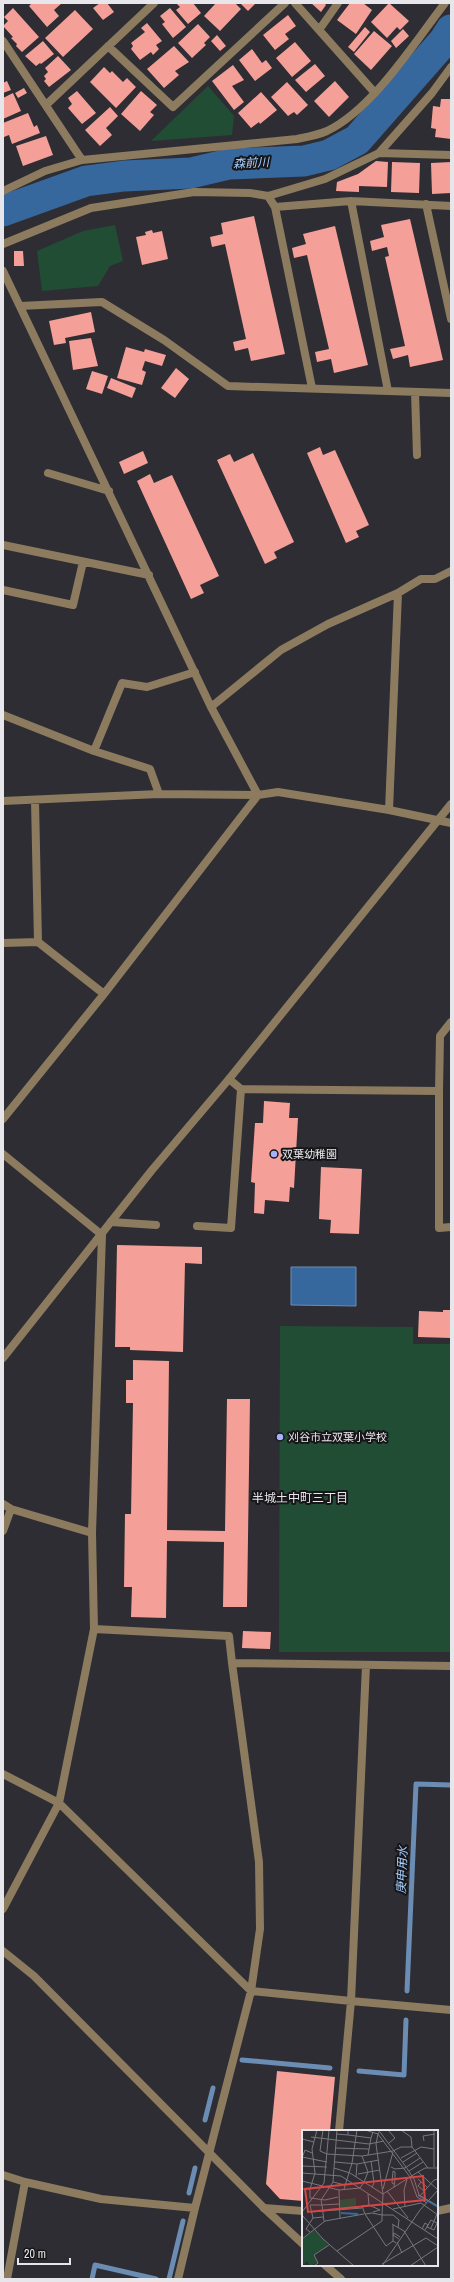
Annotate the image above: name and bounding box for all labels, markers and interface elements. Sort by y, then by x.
water label: 森前川 [233,154,271,172]
place label: 双葉幼稚園 [282,1147,337,1161]
marker: 双葉幼稚園 [269,1149,279,1159]
place label: 刈谷市立双葉小学校 [288,1430,387,1444]
marker: 刈谷市立双葉小学校 [275,1432,285,1442]
district label: 半城土中町三丁目 [252,1490,348,1506]
water label: 庚申用水 [393,1844,411,1894]
inset map [302,2130,438,2266]
scale bar [18,2240,70,2266]
text: 20 m [24,2246,46,2262]

